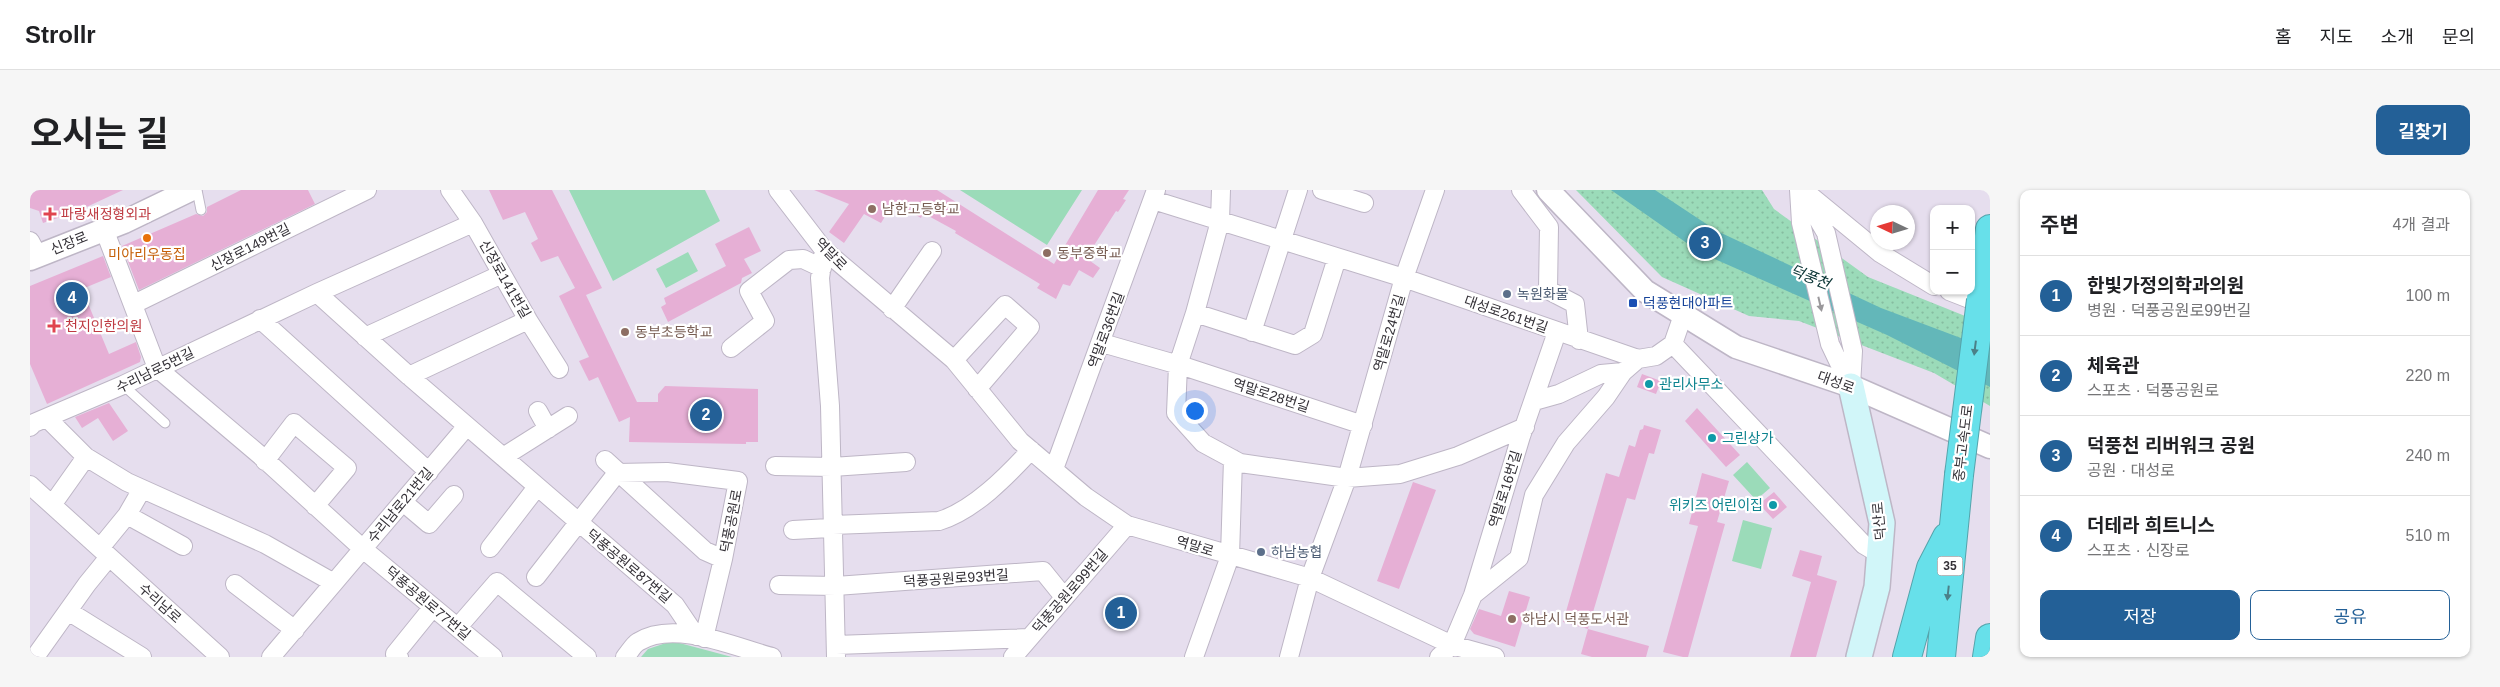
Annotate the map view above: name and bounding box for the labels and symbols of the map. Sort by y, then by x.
place label: 남한고등학교 [882,201,959,217]
marker: 남한고등학교 [866,203,878,215]
north arrow [1870,205,1915,250]
place label: 파랑새정형외과 [61,206,151,222]
marker: 파랑새정형외과 [43,207,57,221]
street label: 신장로149번길 [207,220,293,274]
pin: 3 [1689,224,1721,262]
street label: 신장로 [48,228,90,258]
marker: 미아리우동집 [141,232,153,244]
street label: 역말로 [812,235,850,274]
street label: 신장로141번길 [476,237,534,321]
place label: 동부중학교 [1057,245,1122,261]
place label: 미아리우동집 [108,246,186,262]
marker: 동부중학교 [1041,247,1053,259]
water label: 덕풍천 [1788,261,1835,293]
pin: 4 [56,279,88,317]
place label: 녹원화물 [1517,286,1569,302]
marker: 녹원화물 [1501,288,1513,300]
street label: 역말로36번길 [1085,290,1127,370]
street label: 역말로24번길 [1370,292,1408,374]
street label: 대성로261번길 [1462,292,1550,336]
place label: 덕풍현대아파트 [1643,295,1733,311]
marker: 덕풍현대아파트 [1627,297,1639,309]
one-way arrow [1816,297,1824,312]
place label: 천지인한의원 [65,318,142,334]
marker: 천지인한의원 [47,319,61,333]
place label: 동부초등학교 [635,324,712,340]
marker: 동부초등학교 [619,326,631,338]
one-way arrow [1971,340,1979,356]
street label: 수리남로5번길 [113,344,197,396]
street label: 대성로 [1815,368,1857,396]
street label: 역말로28번길 [1230,375,1312,415]
place label: 관리사무소 [1659,376,1724,392]
marker: 관리사무소 [1643,378,1655,390]
pin: 2 [690,396,722,434]
your location [1182,398,1208,424]
street label: 중부고속도로 [1950,404,1976,482]
place label: 그린상가 [1722,430,1774,446]
marker: 그린상가 [1706,432,1718,444]
street label: 역말로16번길 [1486,448,1524,530]
street label: 수리남로21번길 [364,464,436,546]
street label: 덕풍공원로 [717,488,745,554]
place label: 위키즈 어린이집 [1669,497,1763,513]
marker: 위키즈 어린이집 [1767,499,1779,511]
street label: 덕산로 [1869,501,1889,541]
street label: 덕풍공원로87번길 [583,526,675,606]
street label: 역말로 [1174,533,1216,559]
place label: 하남농협 [1271,544,1323,560]
street label: 덕풍공원로99번길 [1029,546,1111,636]
marker: 하남농협 [1255,546,1267,558]
road number: 35 [1938,556,1962,576]
street label: 덕풍공원로77번길 [382,563,474,643]
street label: 덕풍공원로93번길 [903,566,1009,590]
street label: 수리남로 [135,580,185,626]
one-way arrow [1944,586,1952,602]
pin: 1 [1105,594,1137,632]
place label: 하남시 덕풍도서관 [1522,611,1629,627]
marker: 하남시 덕풍도서관 [1506,613,1518,625]

